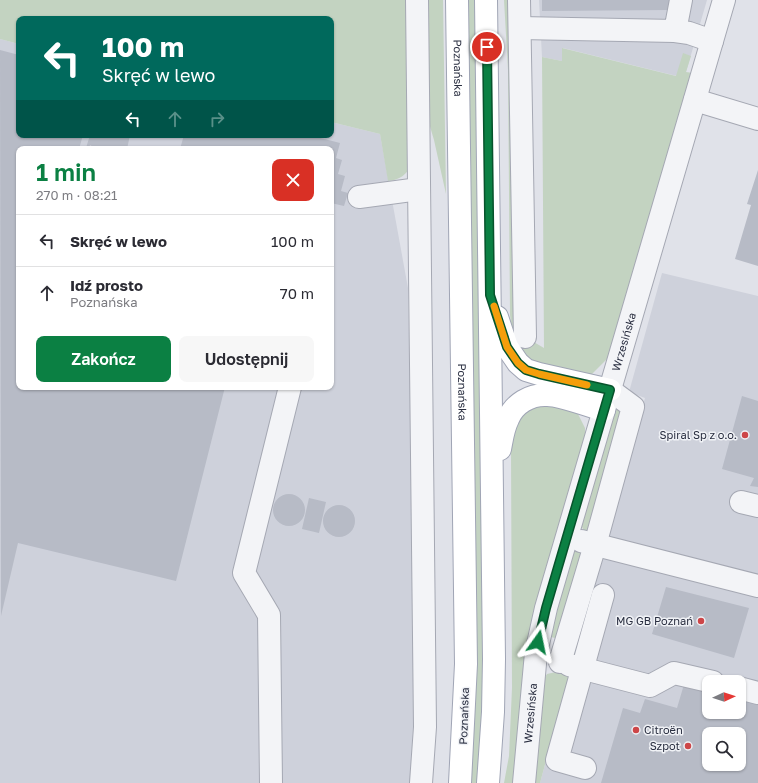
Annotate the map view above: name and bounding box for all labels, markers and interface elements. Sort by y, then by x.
text: 100 m [102,30,184,63]
pin [470,30,504,64]
icon: left [36,32,88,84]
icon: arrive [476,36,498,58]
street label: Poznańska [452,39,465,97]
text: Skręć w lewo [102,64,215,86]
icon: left [122,108,144,130]
icon: ahead [164,108,186,130]
icon: right [206,108,228,130]
text: 1 min [36,157,96,186]
button: close [272,159,314,201]
text: 270 m · 08:21 [36,187,117,203]
icon: left [36,230,58,252]
text: Skręć w lewo [70,232,167,250]
text: 100 m [271,232,314,250]
text: Idź prosto [70,276,143,294]
icon: ahead [36,282,58,304]
text: 70 m [280,284,314,302]
text: Poznańska [70,294,138,310]
street label: Wrzesińska [609,311,638,373]
button: Zakończ [36,336,171,382]
button: Udostępnij [179,336,314,382]
street label: Poznańska [456,363,470,421]
place label: Spiral Sp z o.o. [660,428,737,441]
marker: Spiral Sp z o.o. [740,430,750,440]
place label: MG GB Poznań [616,614,693,627]
marker: MG GB Poznań [696,616,706,626]
position arrow [517,621,559,663]
north arrow [702,675,746,719]
map controls [702,675,746,771]
street label: Wrzesińska [521,683,539,744]
street label: Poznańska [456,687,471,745]
place label: Citroën [644,723,683,736]
marker: Citroën [631,725,641,735]
button: search [702,727,746,771]
place label: Szpot [650,739,680,752]
marker: Szpot [683,741,693,751]

